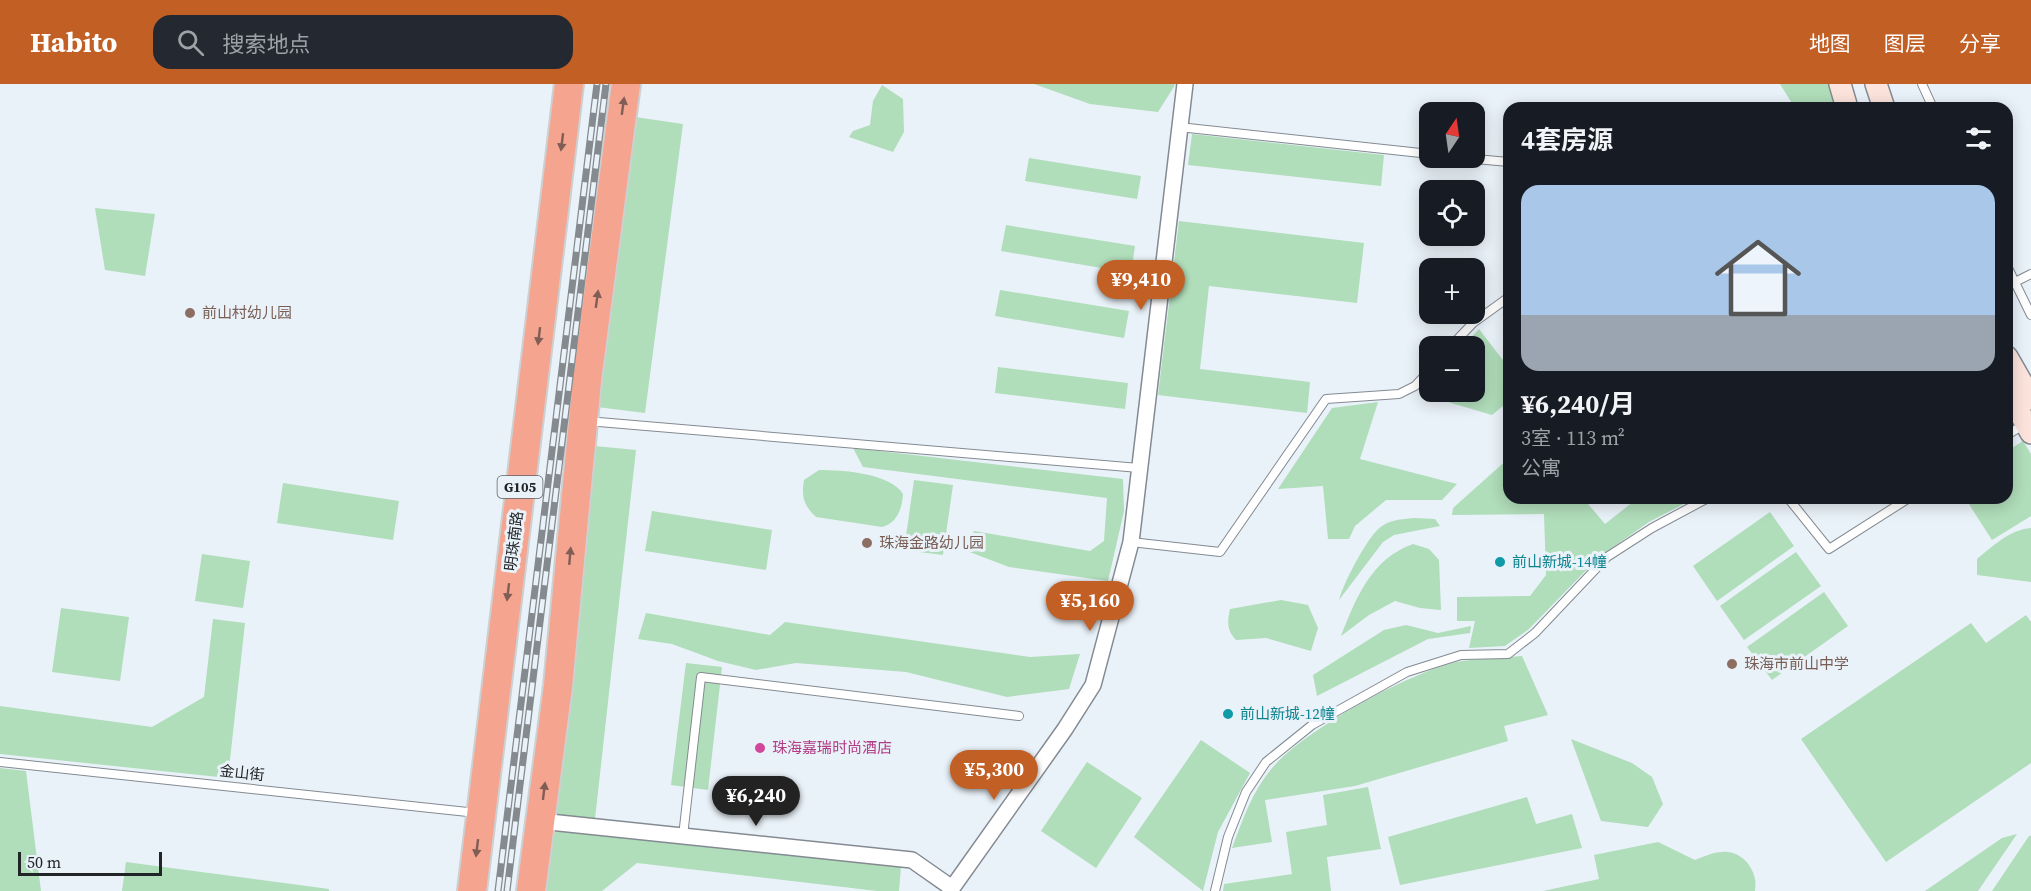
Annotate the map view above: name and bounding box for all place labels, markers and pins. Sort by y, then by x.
pin: ¥9,410 [1092,260,1190,311]
place label: 前山村幼儿园 [202,302,292,323]
marker: 前山村幼儿园 [183,306,197,320]
place label: 珠海金路幼儿园 [879,532,984,553]
marker: 珠海金路幼儿园 [860,536,874,550]
place label: 前山新城-14幢 [1512,551,1607,572]
marker: 前山新城-14幢 [1493,555,1507,569]
pin: ¥5,160 [1041,581,1139,632]
place label: 珠海市前山中学 [1744,653,1849,674]
marker: 珠海市前山中学 [1725,657,1739,671]
place label: 前山新城-12幢 [1240,703,1335,724]
marker: 前山新城-12幢 [1221,707,1235,721]
place label: 珠海嘉瑞时尚酒店 [772,737,892,758]
marker: 珠海嘉瑞时尚酒店 [753,741,767,755]
pin: ¥5,300 [945,750,1043,801]
pin: ¥6,240 [707,776,805,827]

